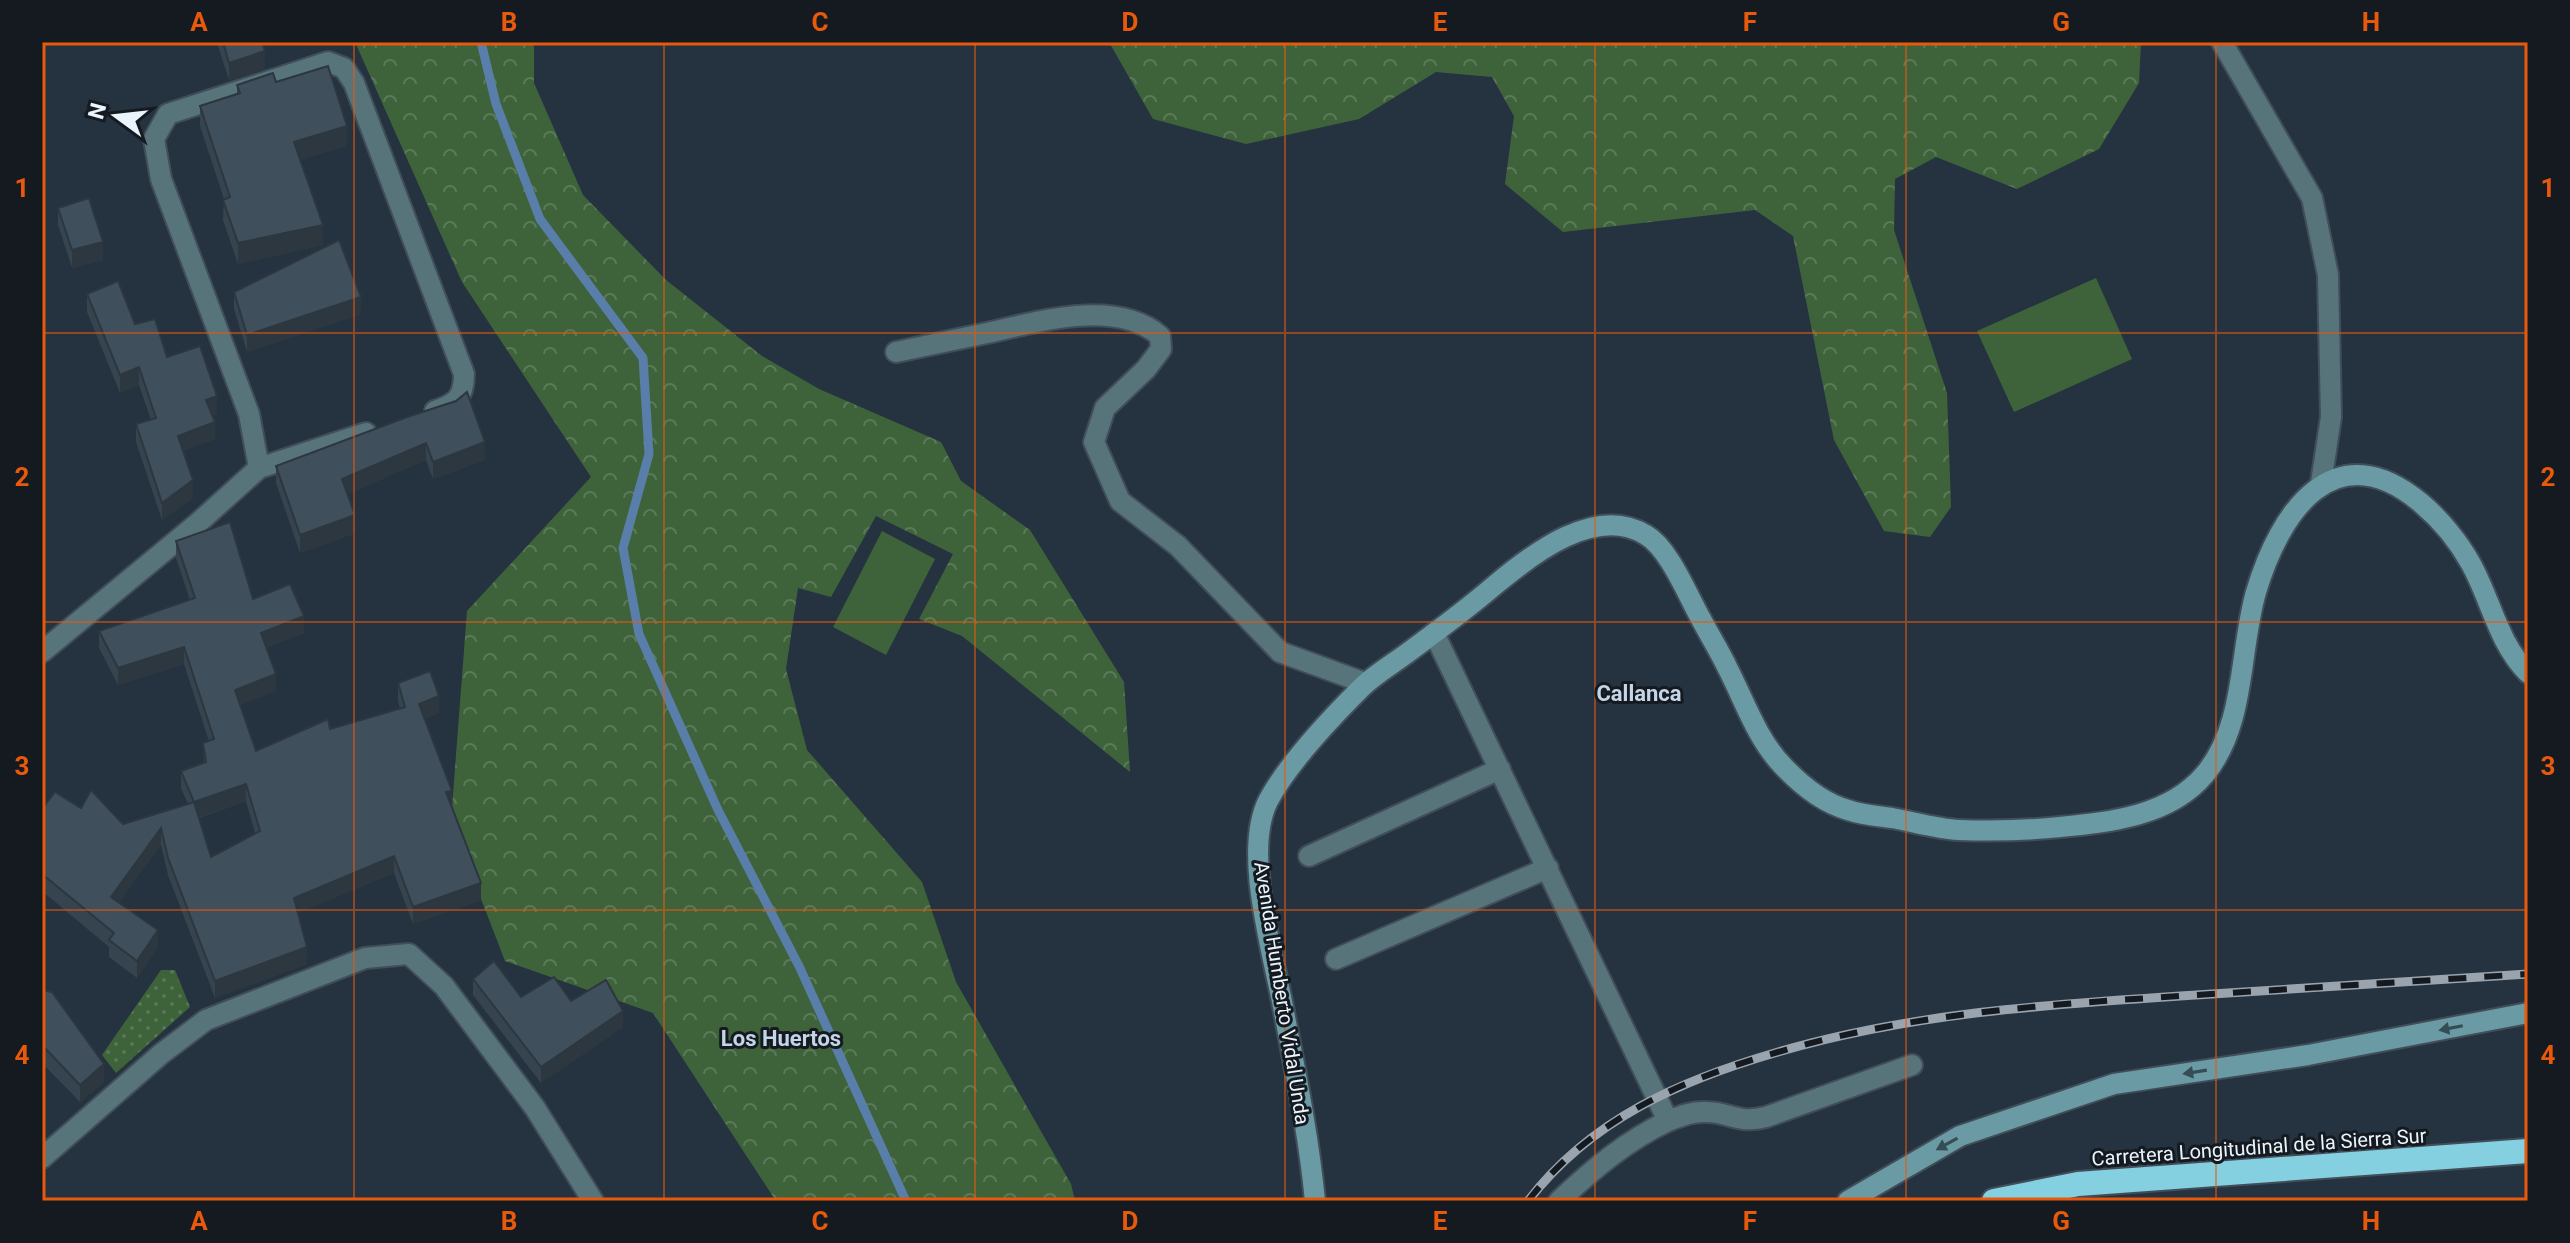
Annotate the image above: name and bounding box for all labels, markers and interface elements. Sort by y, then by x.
text: A [190,7,208,37]
text: B [501,7,517,37]
text: C [811,7,829,37]
text: D [1122,7,1138,37]
text: E [1433,7,1448,37]
text: F [1743,7,1757,37]
text: G [2052,7,2070,37]
text: H [2362,7,2380,37]
north arrow [76,76,156,156]
text: N [83,100,111,122]
text: 1 [15,173,29,203]
text: 1 [2541,173,2555,203]
text: 2 [15,462,29,492]
text: 2 [2541,462,2555,492]
district label: Callanca [1596,681,1682,706]
text: 3 [15,751,29,781]
text: 3 [2541,751,2555,781]
street label: Avenida Humberto Vidal Unda [1249,860,1315,1126]
one-way arrow [2439,1022,2464,1034]
district label: Los Huertos [721,1026,841,1051]
text: 4 [15,1040,30,1070]
text: 4 [2541,1040,2556,1070]
one-way arrow [2182,1066,2207,1079]
street label: Carretera Longitudinal de la Sierra Sur [2091,1123,2427,1171]
one-way arrow [1936,1137,1958,1151]
text: A [190,1206,208,1236]
text: B [501,1206,517,1236]
text: C [811,1206,829,1236]
text: D [1122,1206,1138,1236]
text: E [1433,1206,1448,1236]
text: F [1743,1206,1757,1236]
text: G [2052,1206,2070,1236]
text: H [2362,1206,2380,1236]

